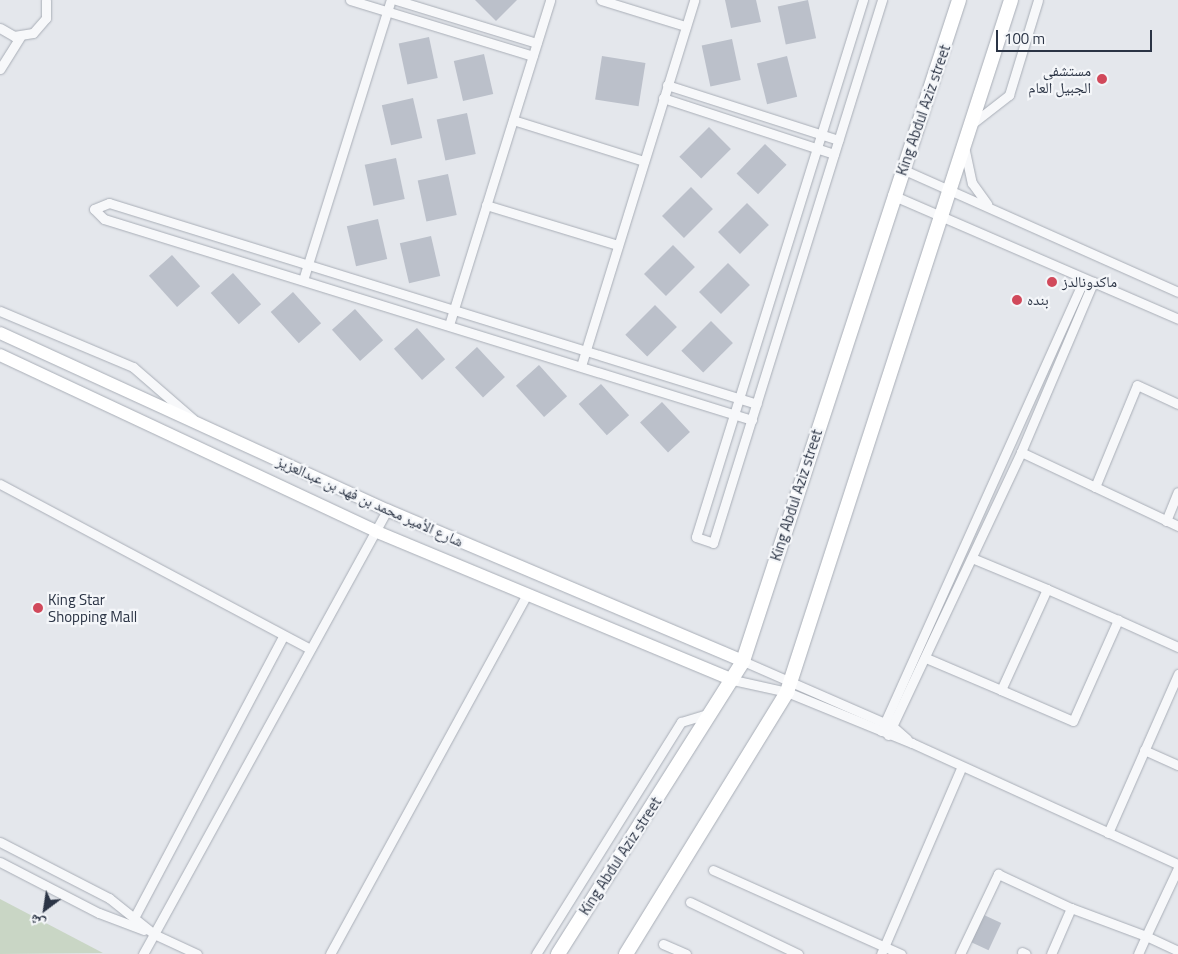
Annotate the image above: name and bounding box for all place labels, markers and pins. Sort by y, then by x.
place label: مستشفى الجبيل العام [1028,61,1091,96]
marker: مستشفى الجبيل العام [1095,72,1109,86]
place label: ماكدونالدز [1062,273,1117,291]
marker: ماكدونالدز [1046,276,1058,288]
place label: بنده [1027,291,1049,309]
marker: بنده [1011,294,1023,306]
place label: King Star Shopping Mall [48,590,137,625]
marker: King Star Shopping Mall [32,602,44,614]

